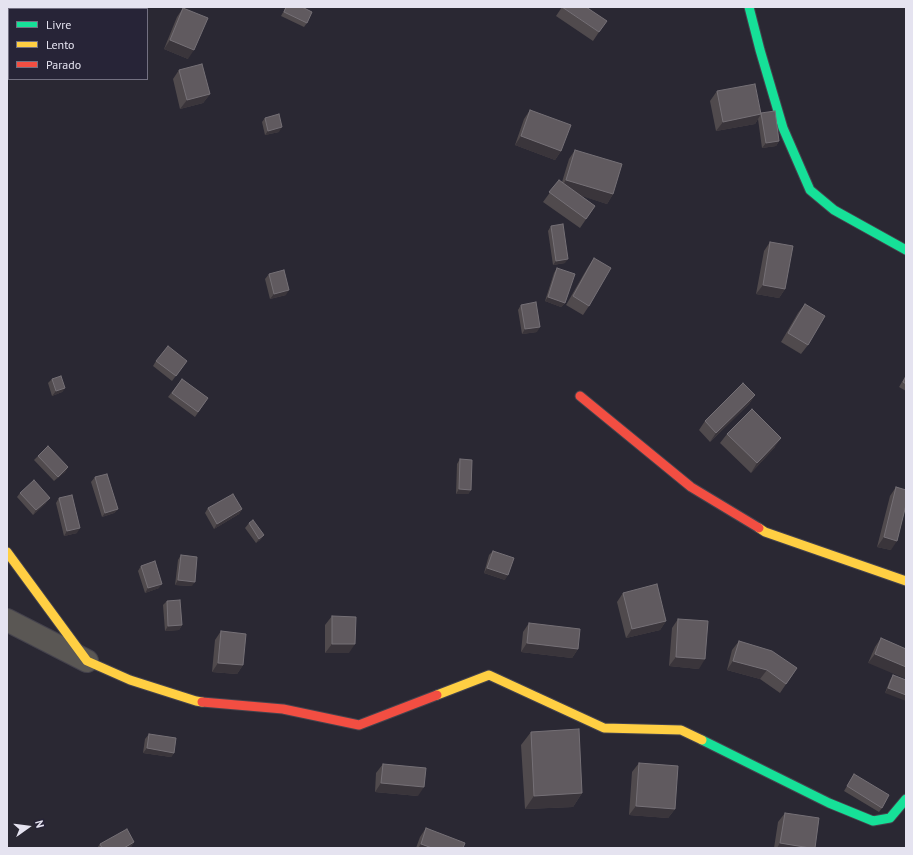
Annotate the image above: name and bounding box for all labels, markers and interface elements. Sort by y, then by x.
legend [8,8,148,80]
text: Livre [46,17,71,32]
text: Lento [46,37,75,52]
text: Parado [46,57,81,72]
north arrow [8,807,48,847]
text: N [32,819,47,829]

